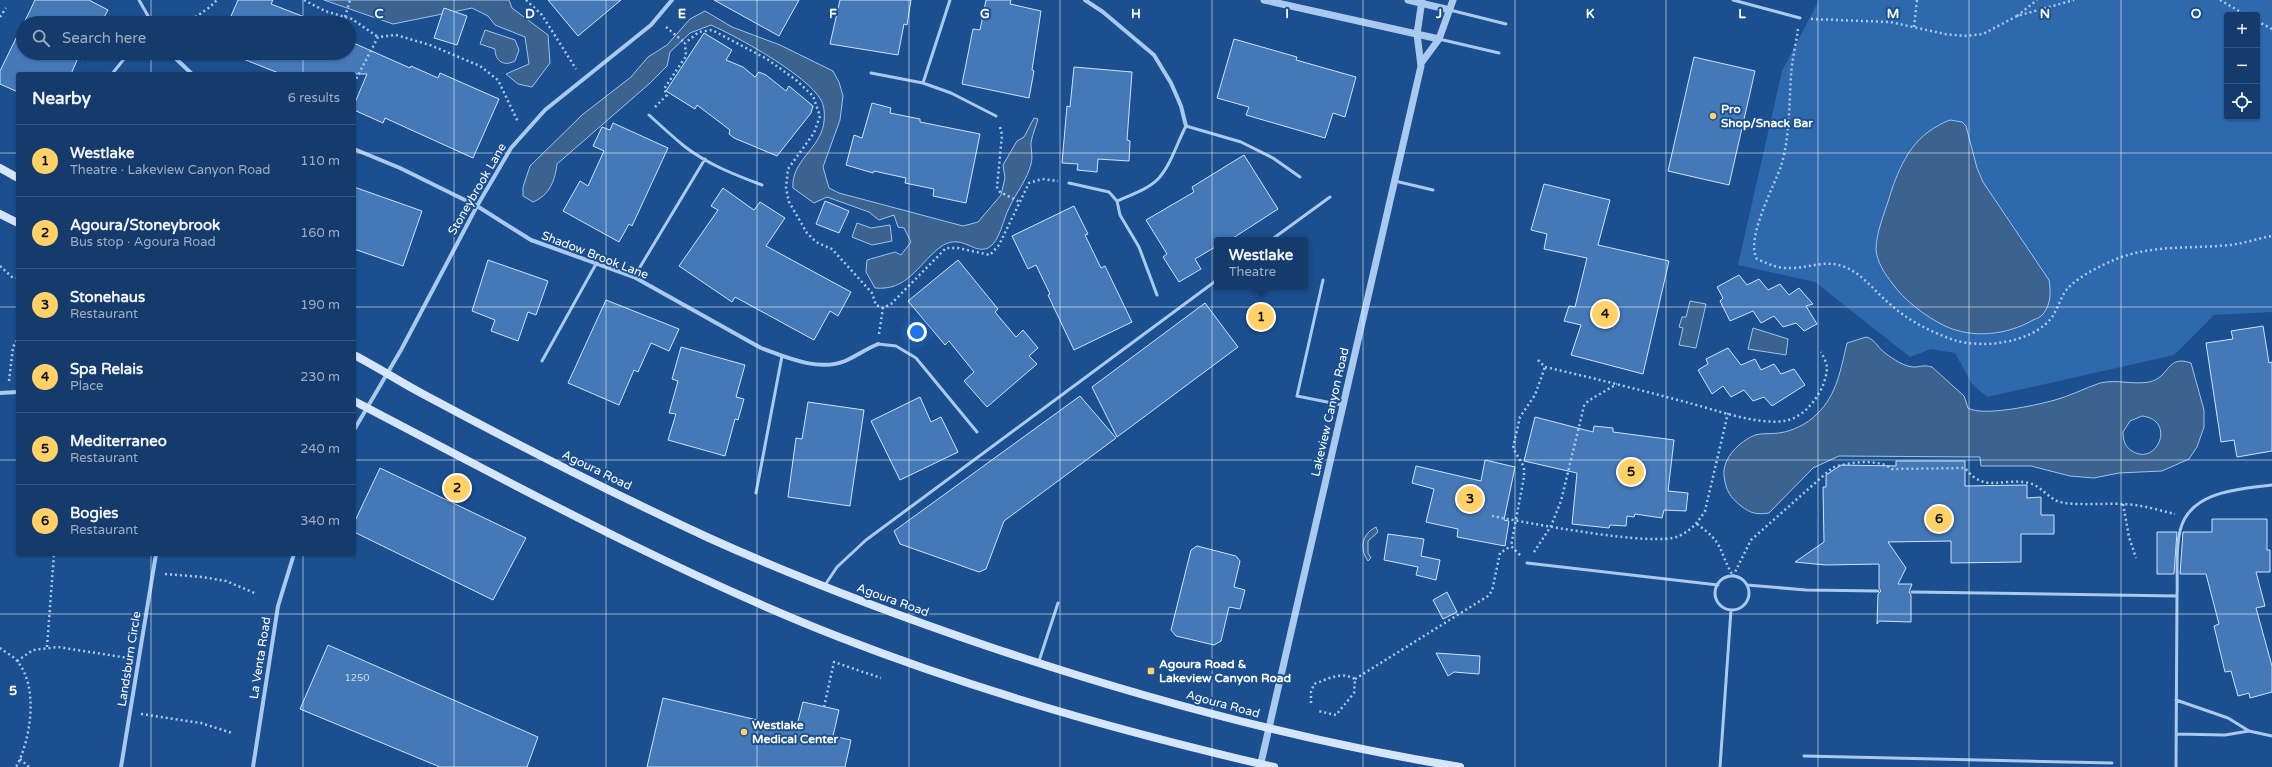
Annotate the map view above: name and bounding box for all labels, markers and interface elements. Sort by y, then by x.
text: C [374,6,384,22]
text: D [525,6,535,22]
text: E [678,6,686,22]
text: F [829,6,837,22]
text: G [980,6,990,22]
text: H [1131,6,1141,22]
text: I [1285,6,1289,22]
text: J [1435,6,1442,22]
text: K [1586,6,1595,22]
text: L [1738,6,1746,22]
text: M [1887,6,1899,22]
text: N [2040,6,2050,22]
text: O [2191,6,2202,22]
map controls [2224,12,2260,120]
button: + [2224,12,2260,48]
search box [16,16,356,60]
icon: search [30,27,52,49]
text: Search here [62,29,146,47]
button: − [2224,48,2260,84]
button: locate [2224,84,2260,120]
text: Nearby [32,88,91,109]
text: 6 results [288,90,340,106]
place label: Pro Shop/Snack Bar [1721,102,1813,131]
marker: Pro Shop/Snack Bar [1708,111,1718,121]
street label: Stoneybrook Lane [445,141,509,237]
text: Westlake [70,144,135,162]
text: 1 [41,153,49,169]
text: 110 m [300,153,340,169]
text: Theatre · Lakeview Canyon Road [70,162,271,178]
text: Agoura/Stoneybrook [70,216,220,234]
text: 2 [41,225,49,241]
text: 160 m [300,225,340,241]
street label: Shadow Brook Lane [540,228,651,282]
text: Bus stop · Agoura Road [70,234,216,250]
popup [1214,237,1308,289]
text: Westlake [1229,246,1293,264]
text: Theatre [1229,264,1276,280]
text: Stonehaus [70,288,145,306]
text: 3 [41,297,49,313]
text: 190 m [300,297,340,313]
pin: 4 [1592,299,1618,329]
pin: 1 [1248,302,1274,332]
text: Restaurant [70,306,138,322]
your location [907,322,927,342]
street label: Lakeview Canyon Road [1308,346,1352,478]
text: Spa Relais [70,360,143,378]
text: 4 [41,369,49,385]
text: 230 m [300,369,340,385]
text: Place [70,378,103,394]
text: Mediterraneo [70,432,167,450]
text: 5 [41,441,49,457]
text: 240 m [300,441,340,457]
street label: Agoura Road [560,447,634,493]
text: Restaurant [70,450,138,466]
pin: 5 [1618,457,1644,487]
pin: 2 [444,473,470,503]
pin: 3 [1457,484,1483,514]
text: Bogies [70,504,118,522]
pin: 6 [1926,504,1952,534]
text: 6 [41,513,49,529]
text: 340 m [300,513,340,529]
text: Restaurant [70,522,138,538]
street label: Agoura Road [855,580,931,620]
street label: Landsburn Circle [115,610,143,708]
street label: La Venta Road [247,616,273,700]
place label: Agoura Road & Lakeview Canyon Road [1159,657,1291,686]
marker: Agoura Road & Lakeview Canyon Road [1146,666,1156,676]
house number: 1250 [344,672,370,684]
text: 5 [9,683,17,699]
street label: Agoura Road [1185,687,1261,721]
place label: Westlake Medical Center [752,718,838,746]
marker: Westlake Medical Center [739,727,749,737]

